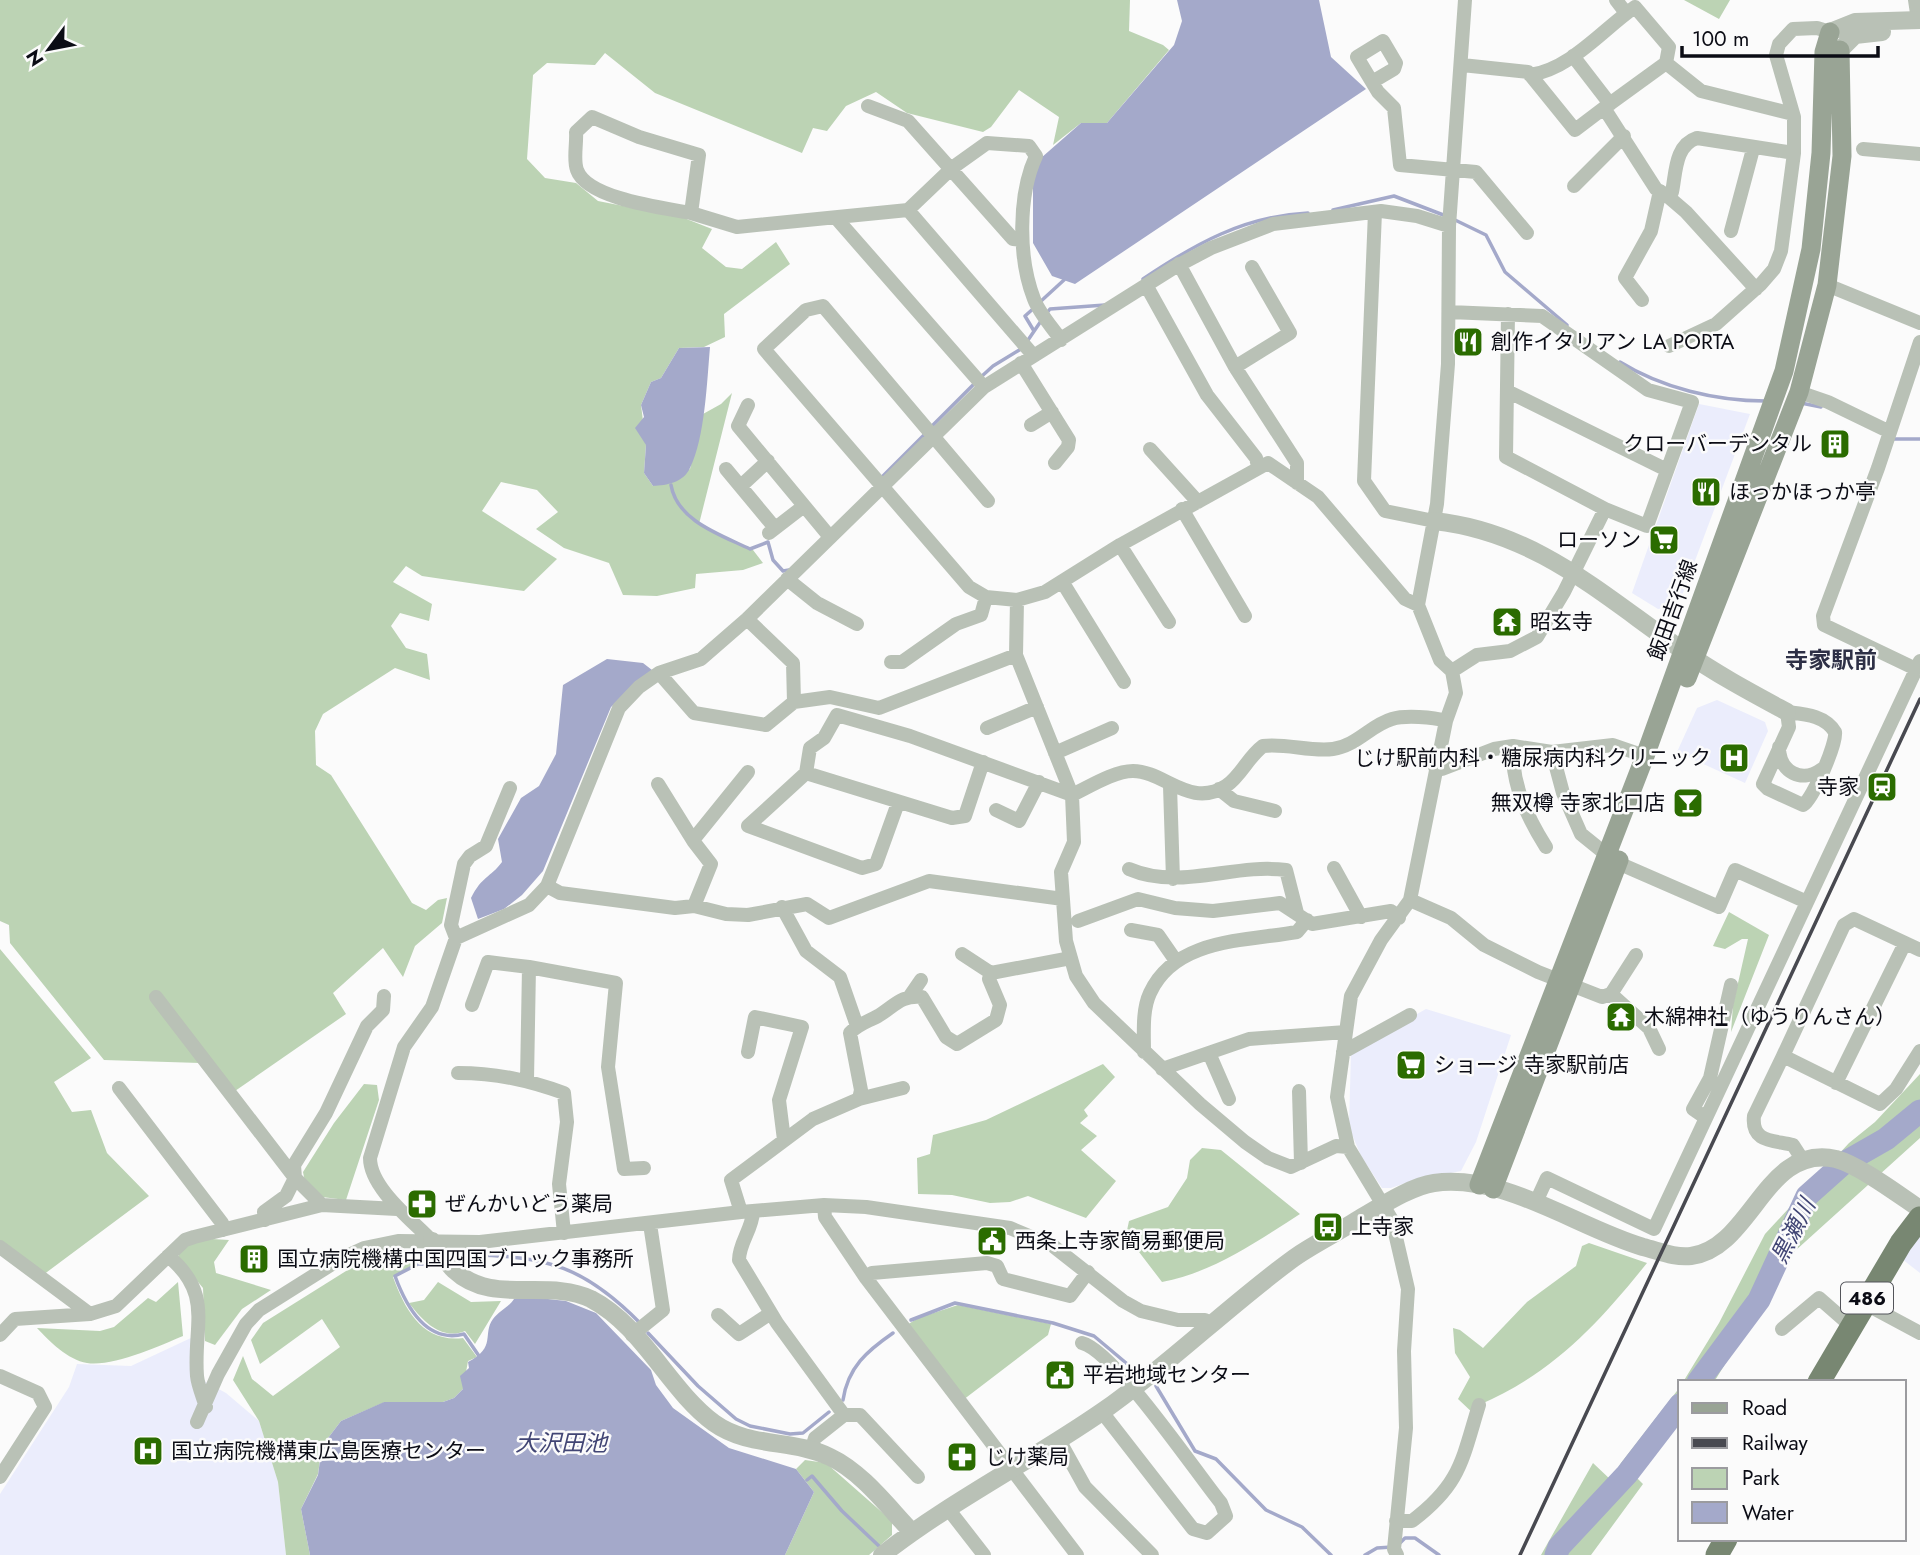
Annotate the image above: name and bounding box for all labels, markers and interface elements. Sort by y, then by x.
north arrow [14,14,84,84]
scale bar [1682,14,1878,58]
text: 100 m [1692,24,1749,54]
text: N [20,44,50,71]
restaurant icon: 創作イタリアン LA PORTA [1451,325,1485,359]
place label: 創作イタリアン LA PORTA [1491,327,1734,357]
building icon: クローバーデンタル [1818,427,1852,461]
place label: クローバーデンタル [1623,429,1812,459]
restaurant icon: ほっかほっか亭 [1689,475,1723,509]
place label: ほっかほっか亭 [1729,477,1876,507]
supermarket icon: ローソン [1647,523,1681,557]
place label: ローソン [1557,525,1641,555]
street label: 飯田吉行線 [1641,556,1705,664]
temple icon: 昭玄寺 [1490,605,1524,639]
place label: 昭玄寺 [1530,607,1593,637]
district label: 寺家駅前 [1785,643,1877,677]
hospital icon: じけ駅前内科・糖尿病内科クリニック [1717,741,1751,775]
place label: じけ駅前内科・糖尿病内科クリニック [1354,743,1711,773]
station icon: 寺家 [1865,770,1899,804]
place label: 寺家 [1817,772,1859,802]
bar icon: 無双樽 寺家北口店 [1671,786,1705,820]
place label: 無双樽 寺家北口店 [1491,788,1665,818]
temple icon: 木綿神社（ゆうりんさん） [1604,1000,1638,1034]
place label: 木綿神社（ゆうりんさん） [1644,1002,1896,1032]
supermarket icon: ショージ 寺家駅前店 [1394,1048,1428,1082]
place label: ショージ 寺家駅前店 [1434,1050,1629,1080]
pharmacy icon: ぜんかいどう薬局 [405,1187,439,1221]
place label: ぜんかいどう薬局 [445,1189,613,1219]
water label: 黒瀬川 [1762,1190,1825,1269]
bus stop icon: 上寺家 [1311,1210,1345,1244]
place label: 上寺家 [1351,1212,1414,1242]
public building icon: 西条上寺家簡易郵便局 [975,1224,1009,1258]
place label: 西条上寺家簡易郵便局 [1015,1226,1225,1256]
building icon: 国立病院機構中国四国ブロック事務所 [237,1242,271,1276]
place label: 国立病院機構中国四国ブロック事務所 [277,1244,634,1274]
road number: 486 [1841,1282,1893,1314]
public building icon: 平岩地域センター [1043,1358,1077,1392]
place label: 平岩地域センター [1083,1360,1251,1390]
legend [1678,1380,1906,1541]
text: Road [1742,1393,1787,1423]
water label: 大沢田池 [515,1426,609,1460]
text: Railway [1742,1428,1808,1458]
hospital icon: 国立病院機構東広島医療センター [131,1434,165,1468]
place label: 国立病院機構東広島医療センター [171,1436,486,1466]
pharmacy icon: じけ薬局 [945,1440,979,1474]
place label: じけ薬局 [985,1442,1069,1472]
text: Park [1742,1463,1780,1493]
text: Water [1742,1498,1795,1528]

